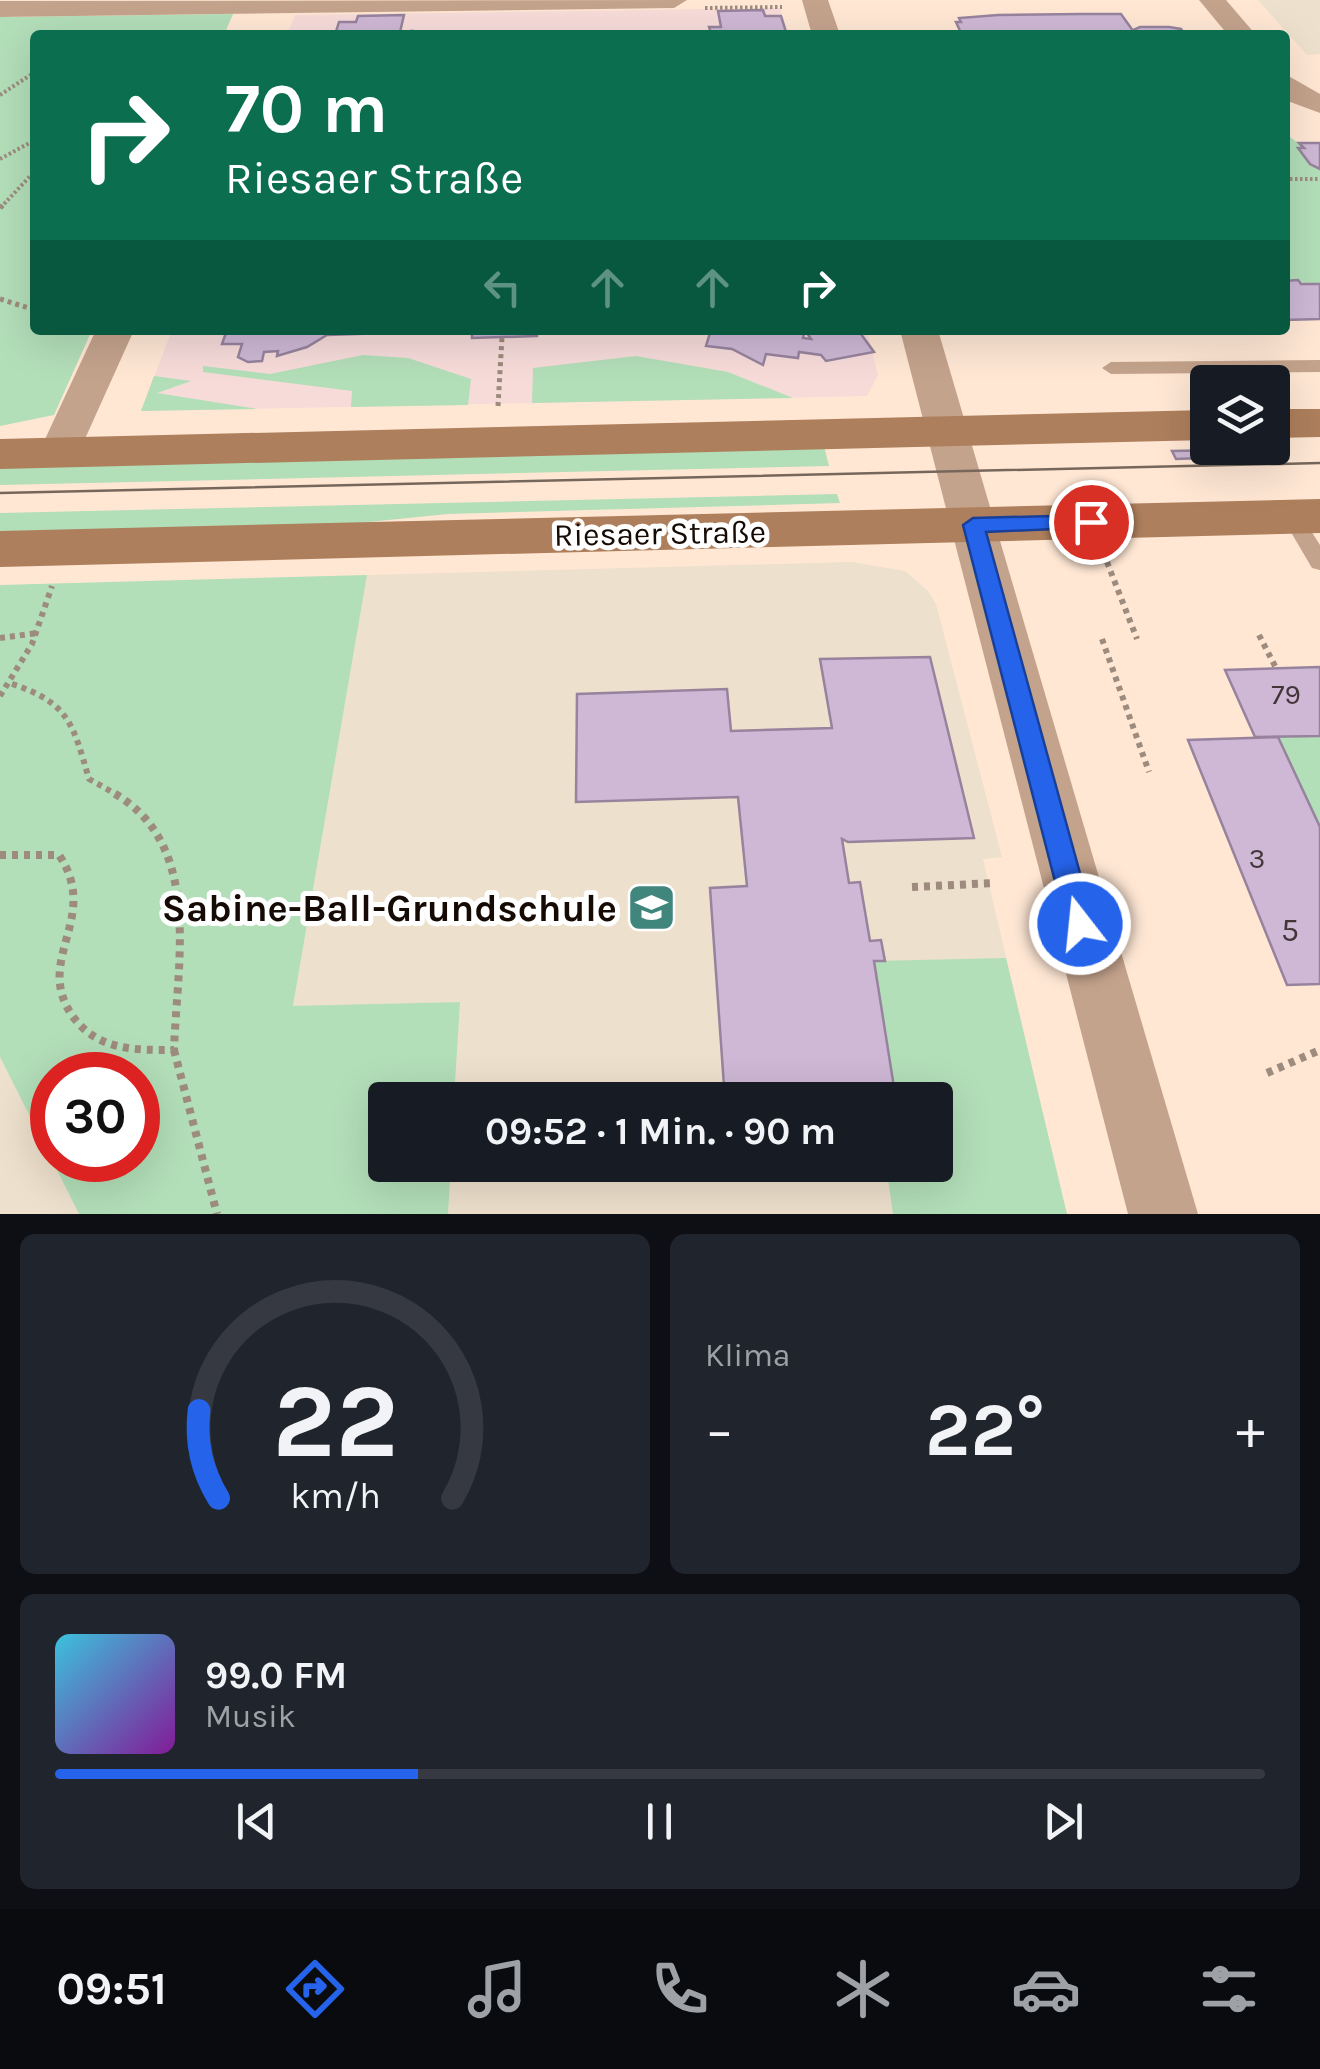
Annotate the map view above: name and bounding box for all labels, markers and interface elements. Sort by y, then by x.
text: 70 m [225,68,388,150]
icon: right [60,70,190,200]
text: Riesaer Straße [225,152,523,204]
icon: left [475,260,530,315]
icon: ahead [580,260,635,315]
icon: ahead [685,260,740,315]
icon: right [790,260,845,315]
map controls [1190,365,1290,465]
button: layers [1190,365,1290,465]
pin [1049,480,1134,565]
icon: arrive [1064,495,1119,550]
street label: Riesaer Straße [554,513,766,554]
house number: 79 [1271,678,1301,711]
house number: 3 [1249,842,1265,875]
position arrow [1028,872,1132,976]
school or university icon: Sabine-Ball-Grundschule [626,882,678,934]
place label: Sabine-Ball-Grundschule [162,886,617,931]
house number: 5 [1281,912,1299,949]
speed limit sign: 30 [30,1052,160,1182]
text: 09:52 · 1 Min. · 90 m [485,1109,836,1154]
text: Klima [705,1337,791,1374]
text: 22 [272,1361,398,1482]
text: 22° [925,1386,1045,1474]
text: − [705,1398,734,1462]
text: + [1236,1398,1265,1462]
text: km/h [290,1475,380,1517]
text: 99.0 FM [205,1653,347,1698]
text: Musik [205,1698,296,1735]
icon: previous [229,1794,284,1849]
icon: pause [632,1794,687,1849]
icon: next [1036,1794,1091,1849]
icon: directions [280,1954,350,2024]
icon: music [462,1954,532,2024]
icon: phone [645,1954,715,2024]
icon: climate [828,1954,898,2024]
icon: car [1011,1954,1081,2024]
icon: filters [1194,1954,1264,2024]
text: 09:51 [56,1963,167,2015]

